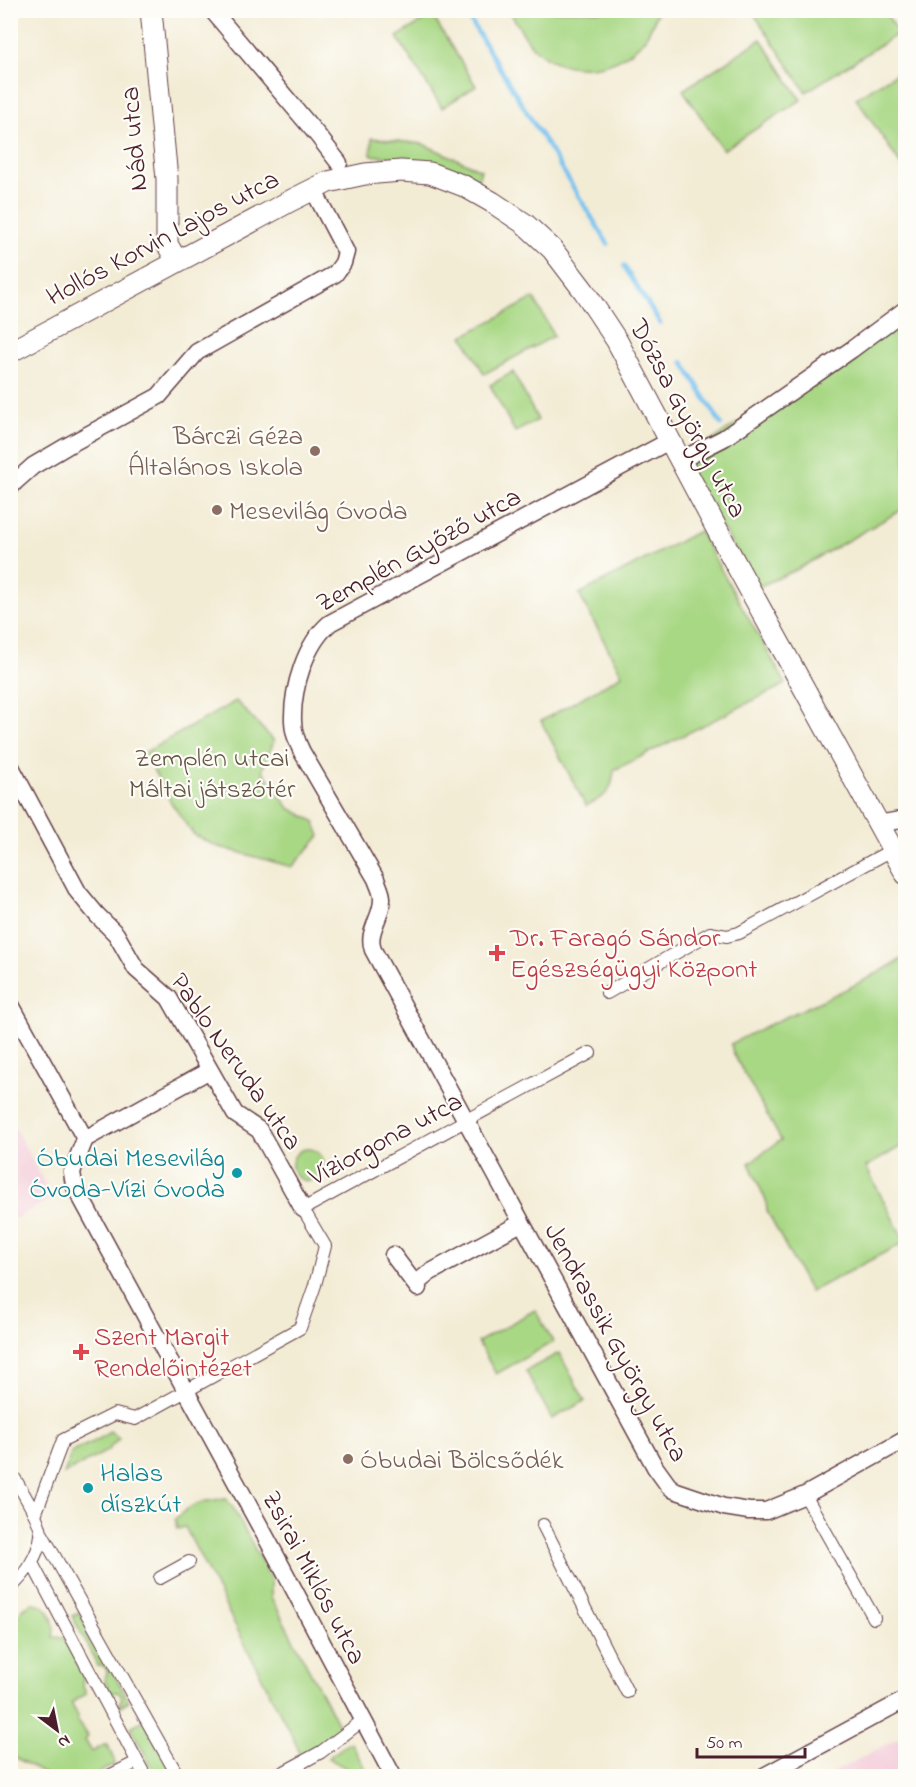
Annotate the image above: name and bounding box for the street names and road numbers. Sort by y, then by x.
street label: Nád utca [111,85,159,193]
street label: Hollós Korvin Lajos utca [40,161,287,317]
street label: Dózsa György utca [617,312,756,526]
street label: Zemplén Győző utca [310,479,529,624]
street label: Pablo Neruda utca [159,966,311,1159]
street label: Víziorgona utca [301,1083,470,1198]
street label: Jendrassik György utca [533,1217,697,1470]
street label: Zsirai Miklós utca [251,1484,375,1672]

